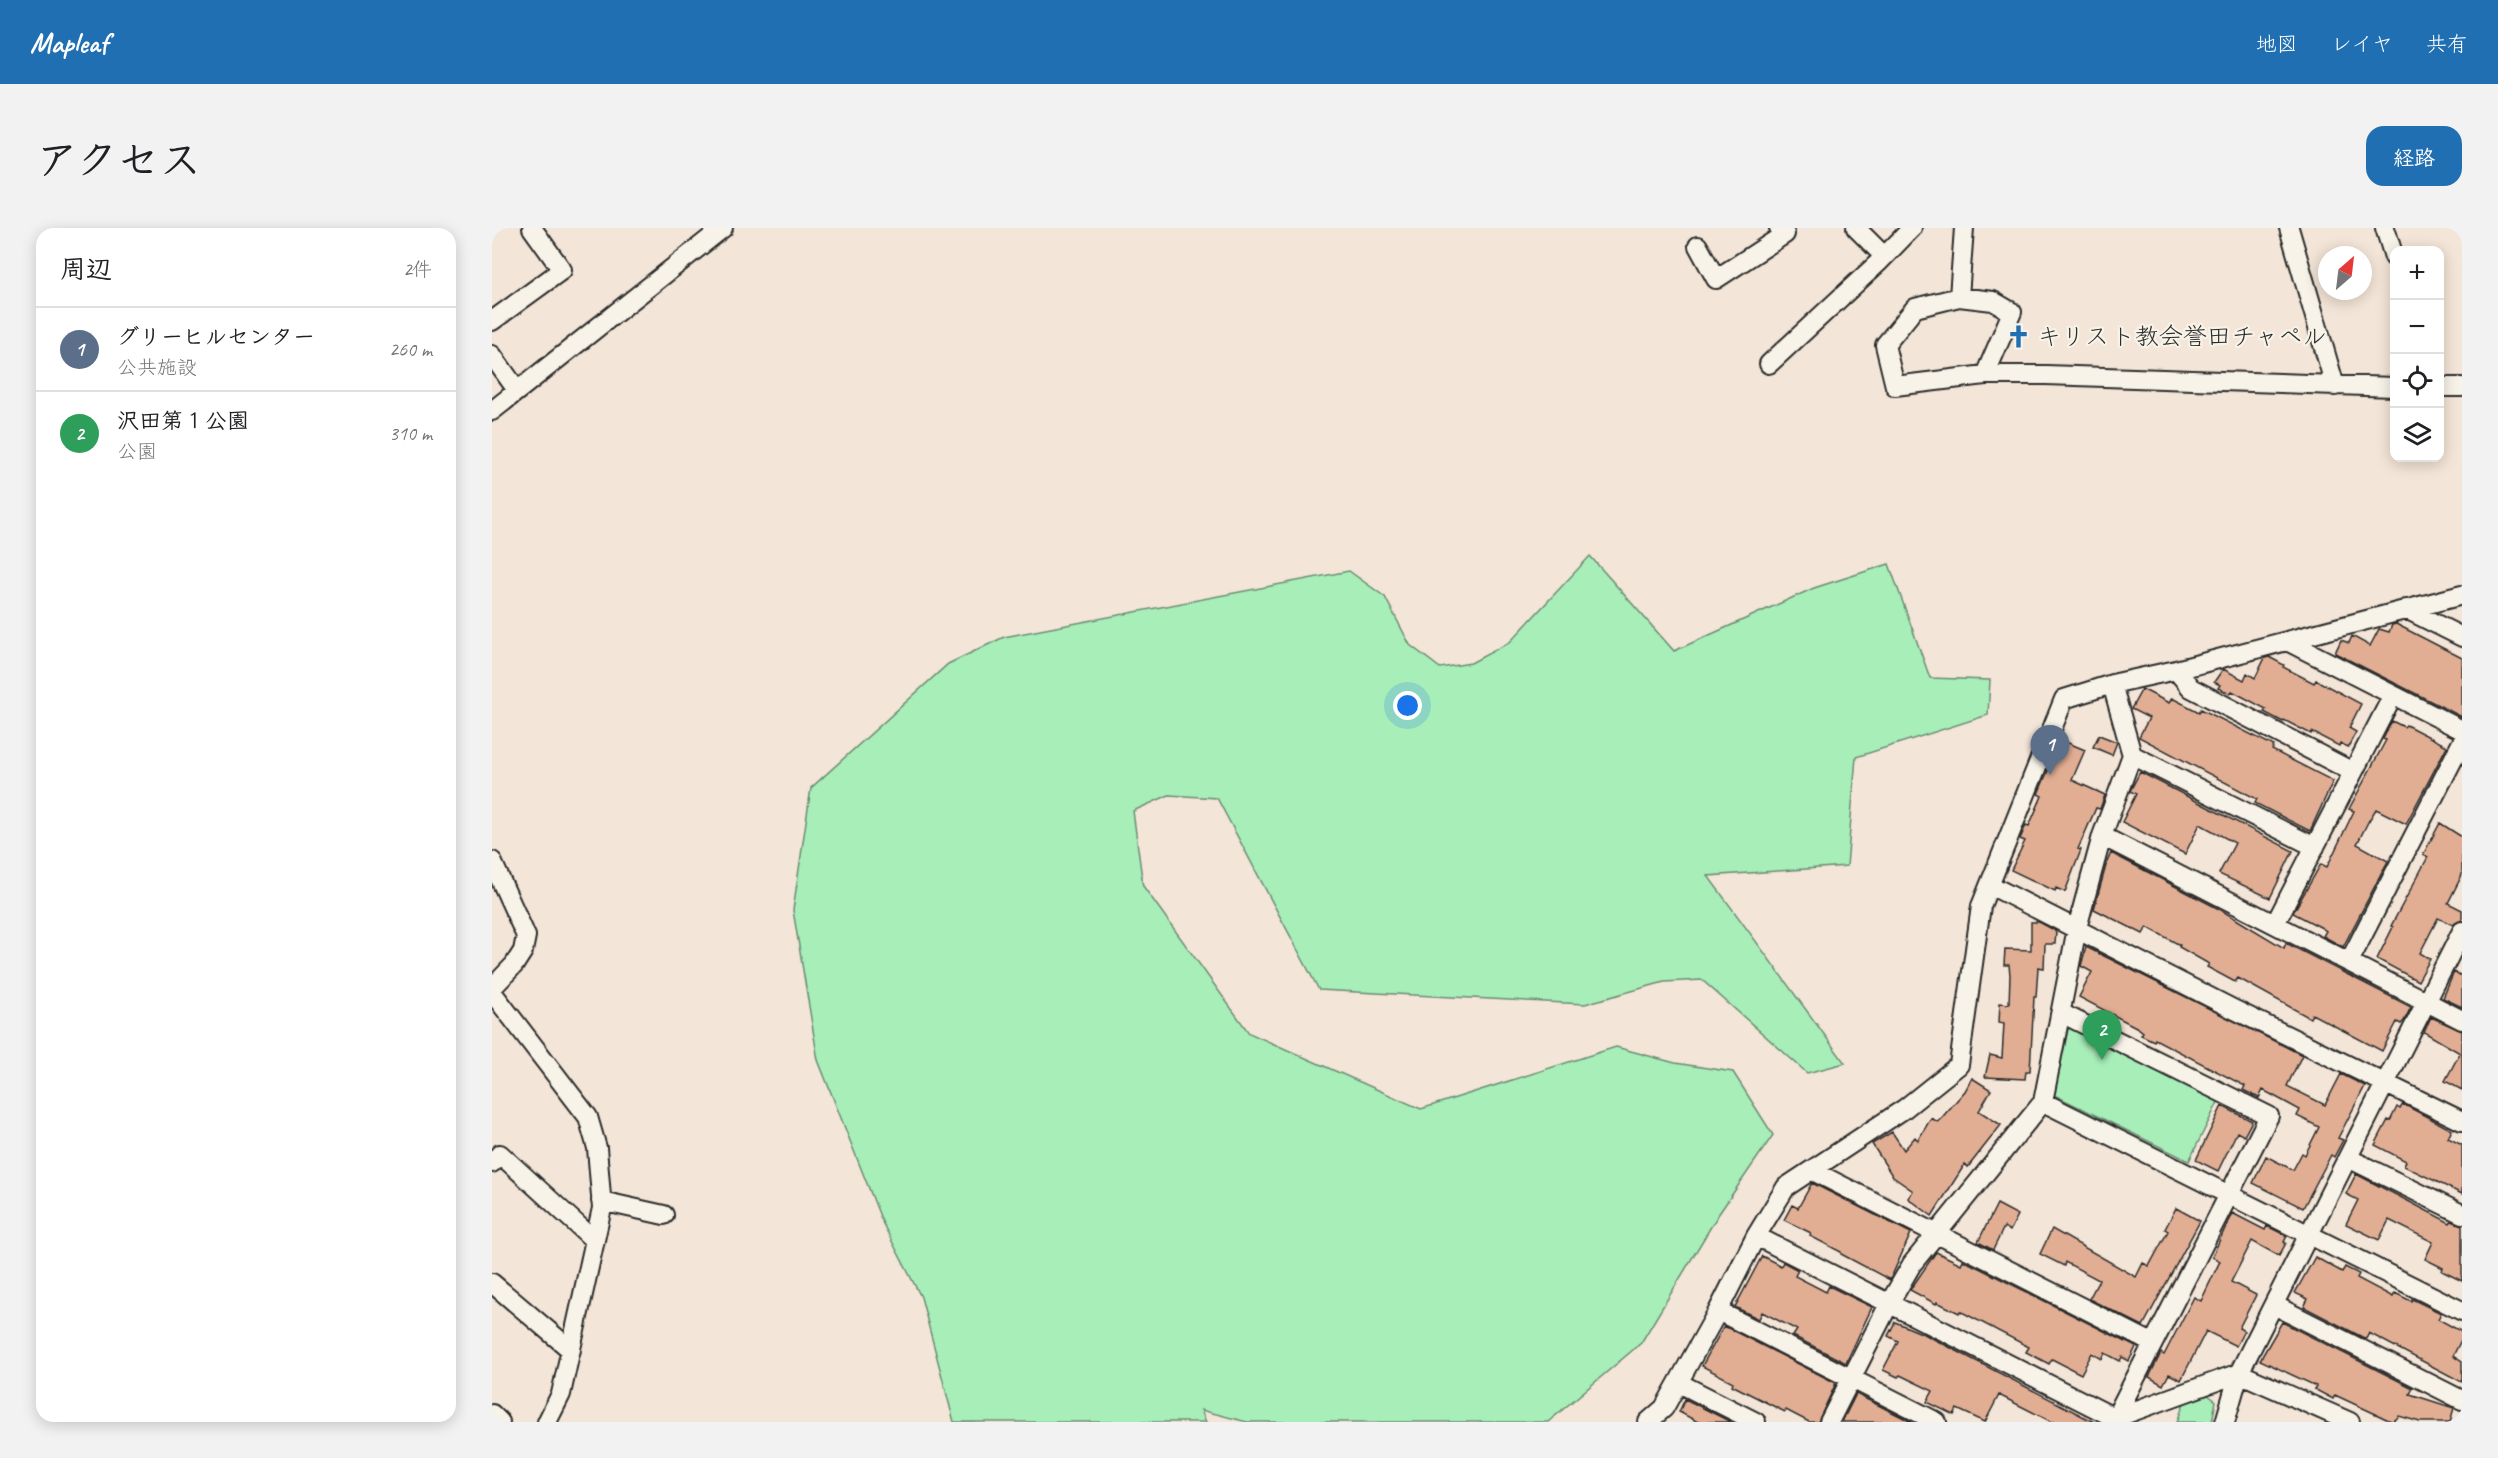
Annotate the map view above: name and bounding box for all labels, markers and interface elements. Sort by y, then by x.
text: Mapleaf [30,25,108,60]
text: 地図 [2256,31,2298,57]
text: レイヤ [2331,31,2393,57]
text: 共有 [2426,31,2468,57]
button: 経路 [2366,126,2462,186]
text: アクセス [36,134,201,187]
north arrow [2318,246,2372,300]
map controls [2390,246,2444,462]
button: + [2390,246,2444,300]
text: 周辺 [60,253,112,286]
text: 2件 [403,257,432,282]
button: − [2390,300,2444,354]
place label: キリスト教会誉田チャペル [2037,321,2326,351]
text: グリーヒルセンター [117,323,315,351]
church icon: キリスト教会誉田チャペル [2006,323,2032,349]
text: 1 [75,337,84,362]
text: 260 m [389,337,432,362]
button: locate [2390,354,2444,408]
text: 公共施設 [117,355,197,380]
text: 沢田第１公園 [117,407,249,435]
button: layers [2390,408,2444,462]
text: 2 [75,421,84,446]
text: 310 m [389,421,432,446]
text: 公園 [117,439,157,464]
your location [1393,691,1422,720]
pin: 1 [2030,726,2070,775]
pin: 2 [2082,1010,2122,1060]

